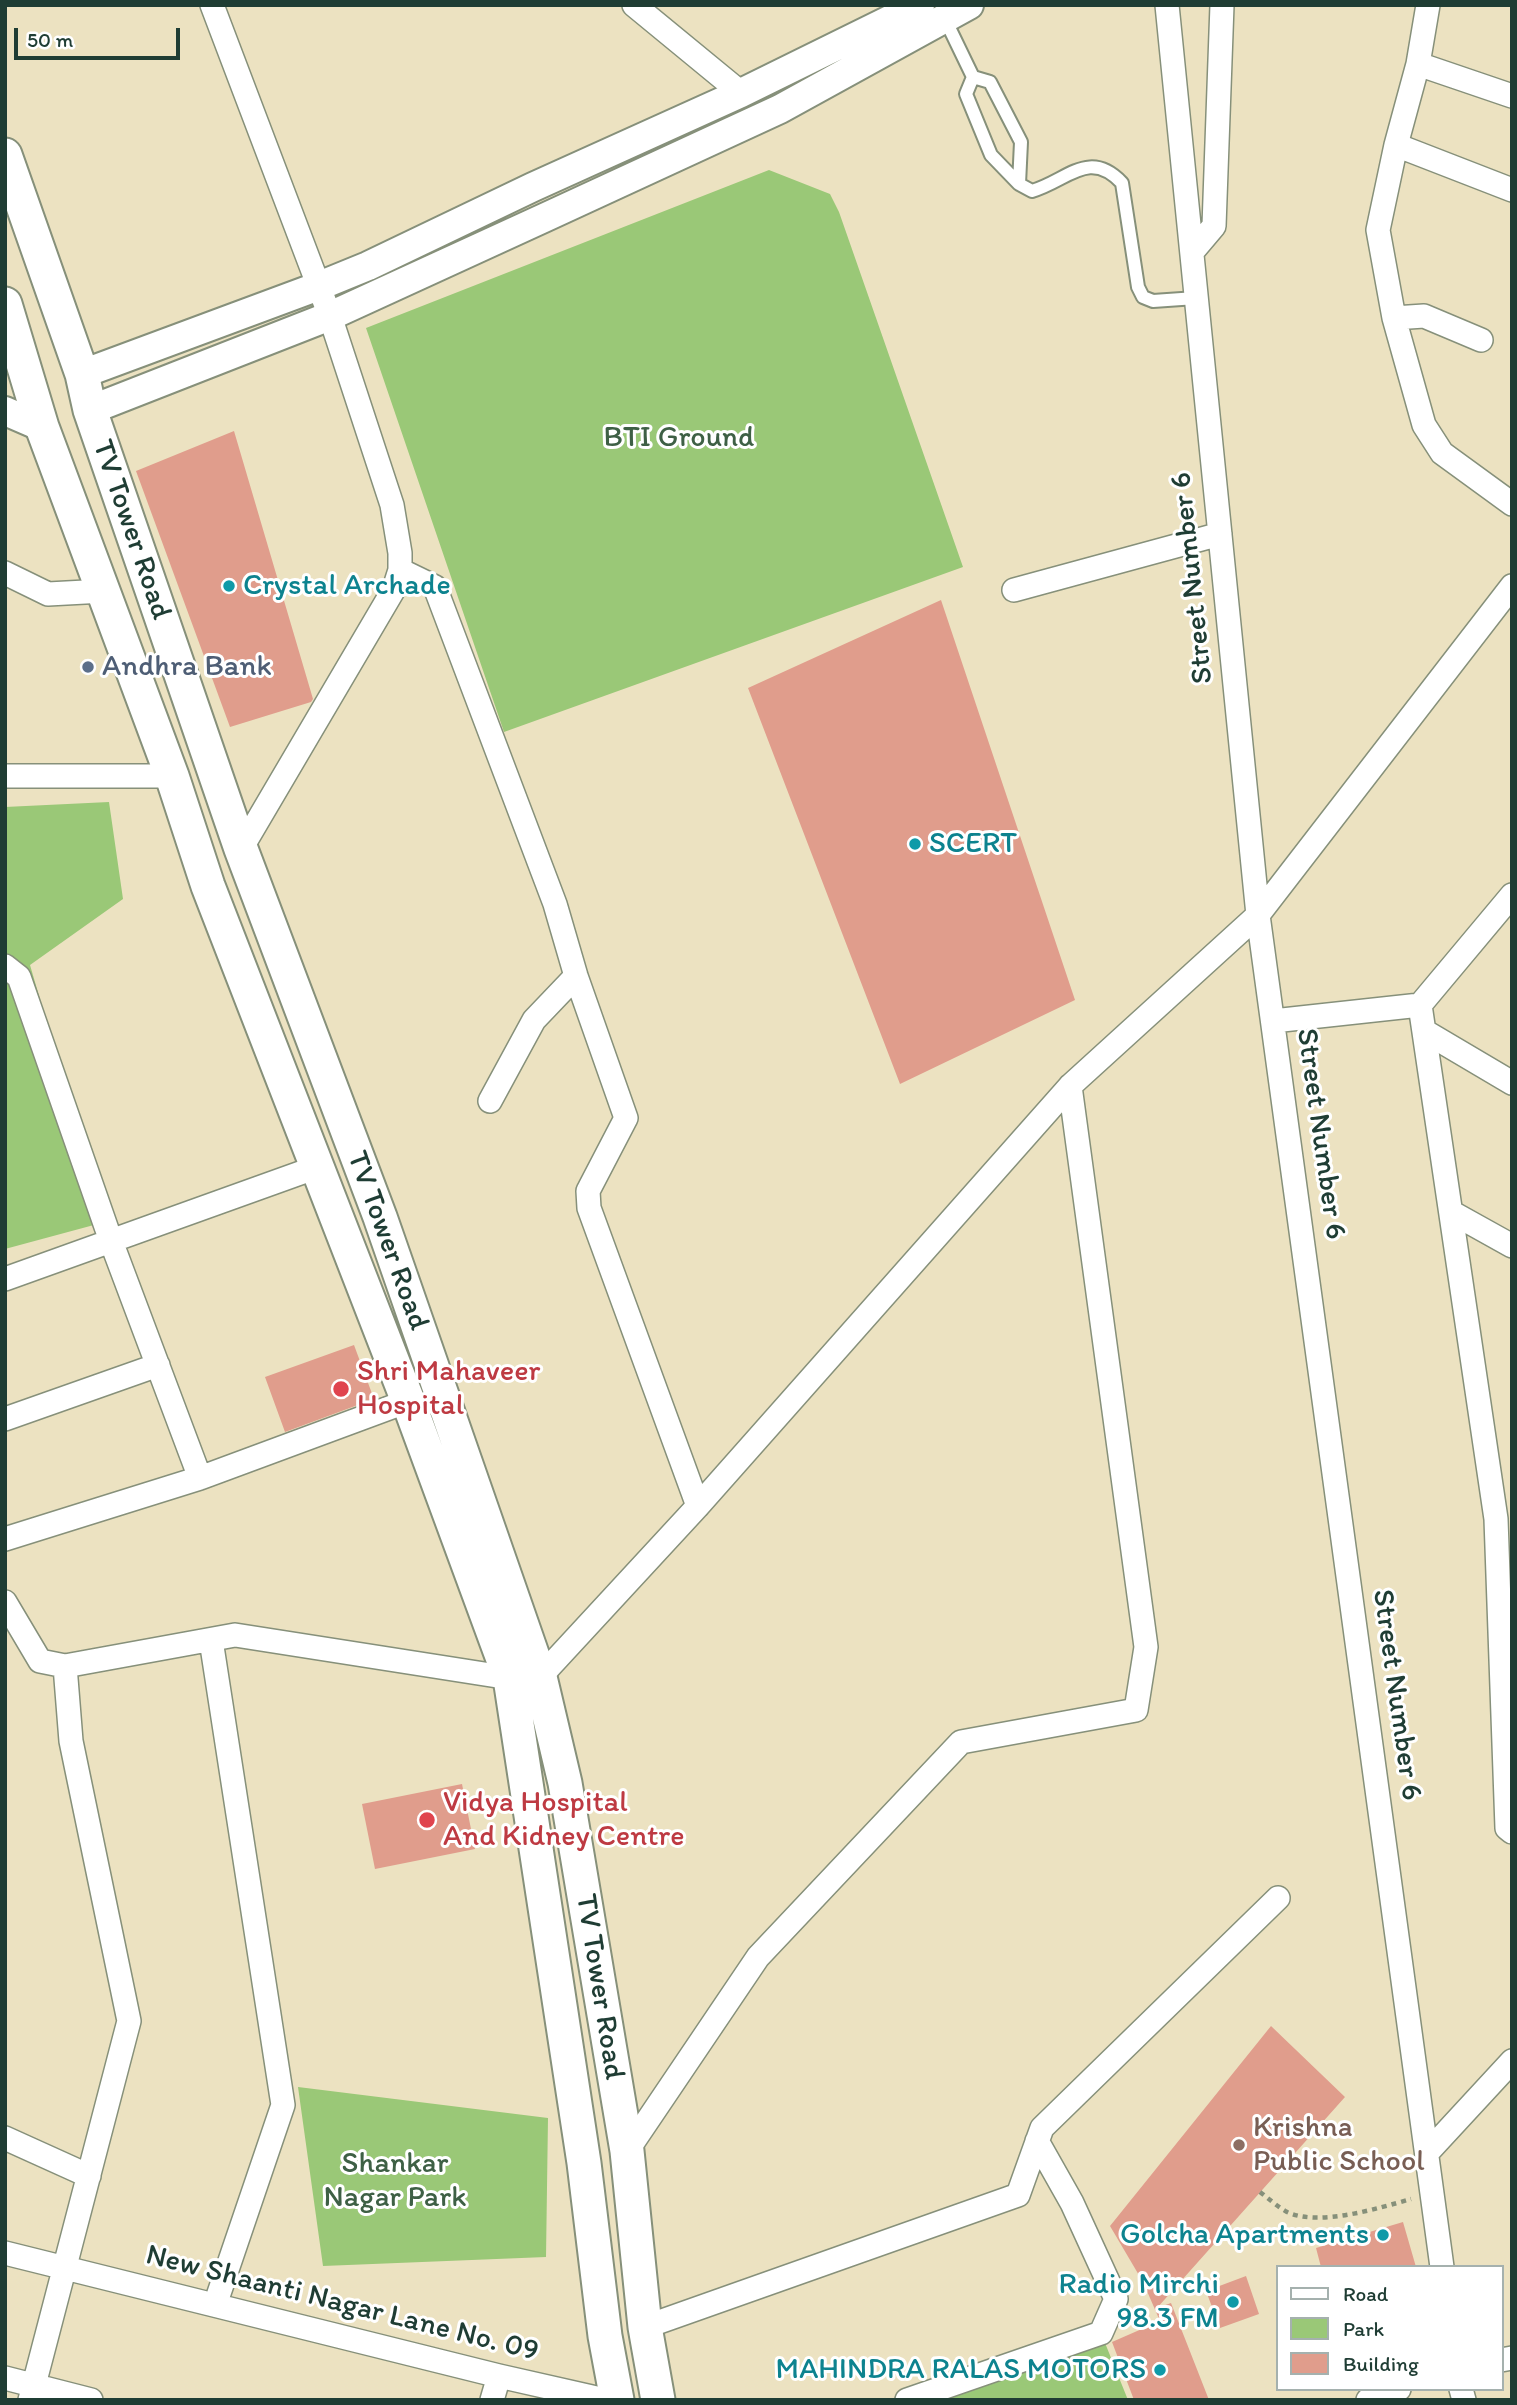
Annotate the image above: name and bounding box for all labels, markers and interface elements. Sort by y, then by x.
scale bar [18,14,184,58]
text: 50 m [27,27,73,52]
park label: BTI Ground [604,420,754,456]
street label: TV Tower Road [83,435,179,625]
street label: Street Number 6 [1164,470,1222,686]
place label: Crystal Archade [243,568,451,604]
marker: Crystal Archade [221,578,237,594]
place label: Andhra Bank [102,649,272,685]
marker: Andhra Bank [80,659,96,675]
place label: SCERT [929,826,1017,862]
marker: SCERT [907,836,923,852]
street label: Street Number 6 [1287,1026,1353,1242]
street label: TV Tower Road [338,1147,436,1335]
place label: Shri Mahaveer Hospital [357,1354,540,1424]
marker: Shri Mahaveer Hospital [331,1379,351,1399]
street label: Street Number 6 [1363,1587,1429,1803]
place label: Vidya Hospital And Kidney Centre [443,1785,684,1856]
marker: Vidya Hospital And Kidney Centre [417,1810,437,1830]
street label: TV Tower Road [567,1891,631,2083]
place label: Krishna Public School [1253,2110,1425,2180]
marker: Krishna Public School [1231,2137,1247,2153]
park label: Shankar Nagar Park [323,2146,467,2216]
place label: Golcha Apartments [1120,2217,1369,2253]
marker: Golcha Apartments [1375,2227,1391,2243]
street label: New Shaanti Nagar Lane No. 09 [142,2238,542,2370]
legend [1276,2265,1503,2391]
place label: Radio Mirchi 98.3 FM [1059,2267,1219,2338]
text: Road [1343,2281,1388,2306]
marker: Radio Mirchi 98.3 FM [1225,2294,1241,2310]
text: Park [1343,2316,1384,2341]
text: Building [1343,2351,1419,2376]
place label: MAHINDRA RALAS MOTORS [776,2352,1146,2388]
marker: MAHINDRA RALAS MOTORS [1152,2362,1168,2378]

